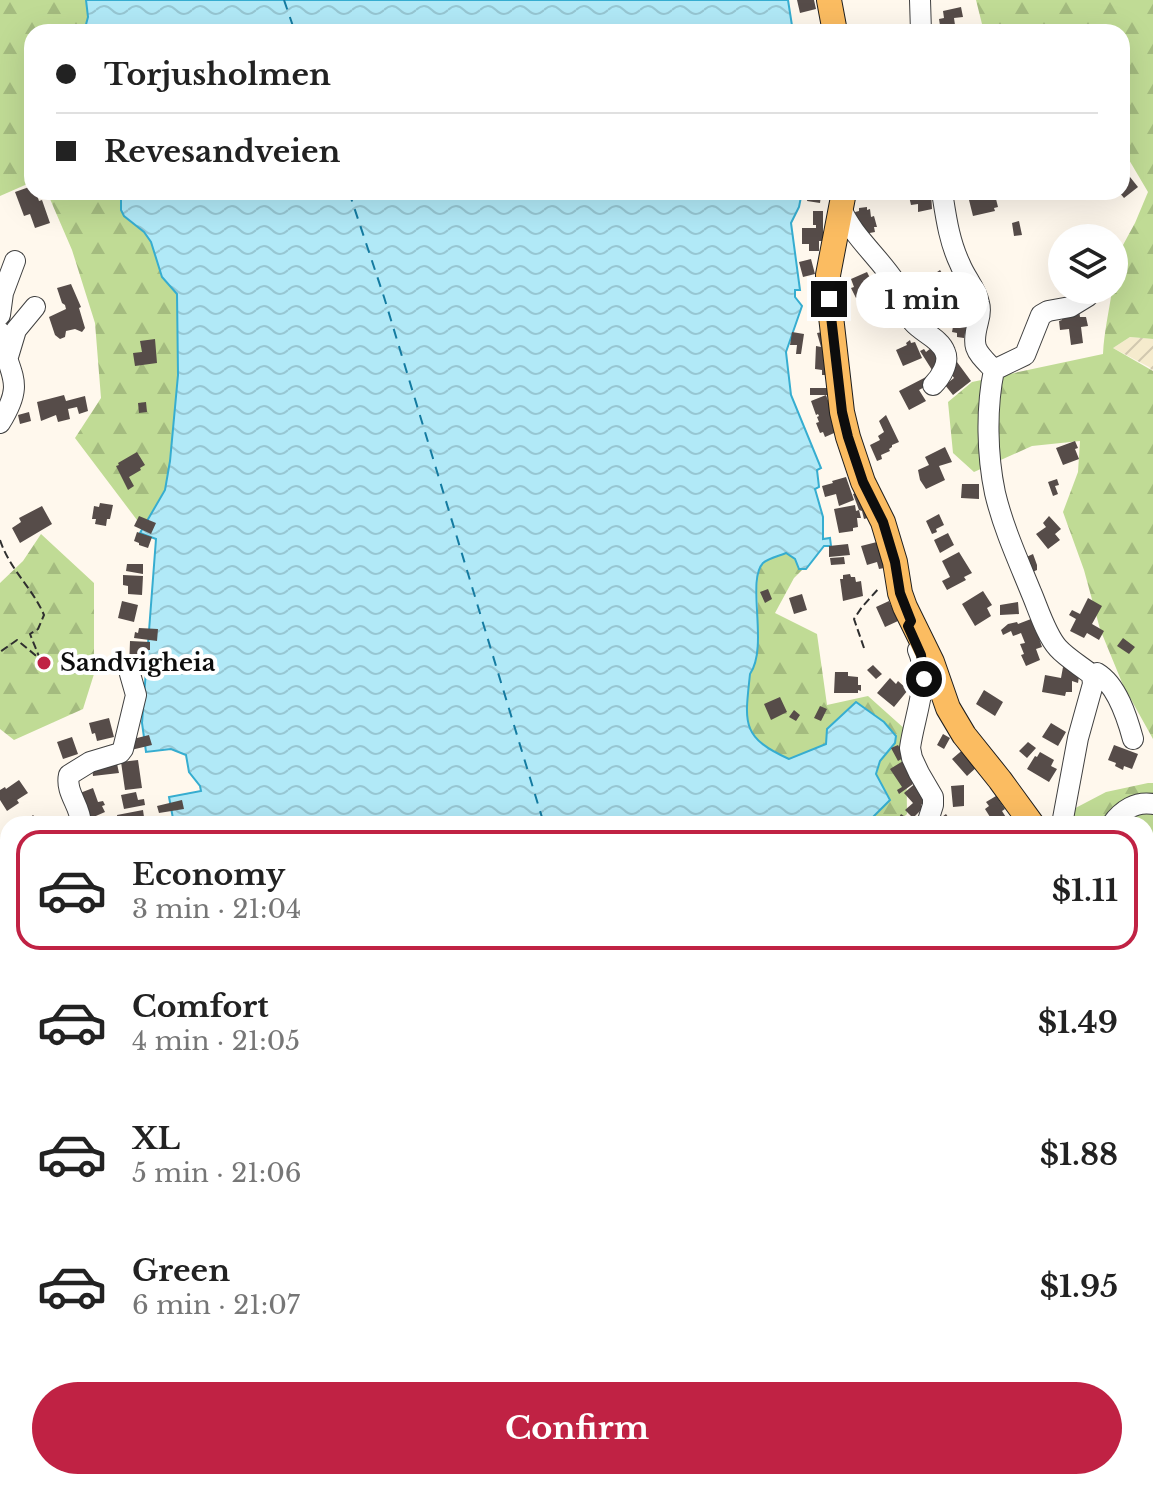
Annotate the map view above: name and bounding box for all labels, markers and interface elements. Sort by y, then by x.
text: Torjusholmen [104,56,331,93]
text: Revesandveien [104,133,340,170]
map controls [1048,224,1128,304]
button: layers [1048,224,1128,304]
callout: 1 min [857,271,989,327]
route end [811,281,847,317]
text: 1 min [884,284,960,316]
place label: Sandvigheia [60,648,216,677]
marker: Sandvigheia [35,654,53,672]
route start [906,661,942,697]
icon: car [36,854,108,926]
text: Economy [132,856,285,893]
text: $1.11 [1052,872,1118,909]
text: 3 min · 21:04 [132,893,301,925]
icon: car [36,986,108,1058]
text: Comfort [132,988,269,1025]
text: $1.49 [1038,1004,1118,1041]
text: 4 min · 21:05 [132,1025,300,1057]
icon: car [36,1118,108,1190]
text: XL [132,1120,180,1157]
text: $1.88 [1040,1136,1118,1173]
text: 5 min · 21:06 [132,1157,302,1189]
icon: car [36,1250,108,1322]
text: Green [132,1252,230,1289]
text: $1.95 [1040,1268,1118,1305]
text: 6 min · 21:07 [132,1289,300,1321]
button: Confirm [32,1382,1122,1474]

